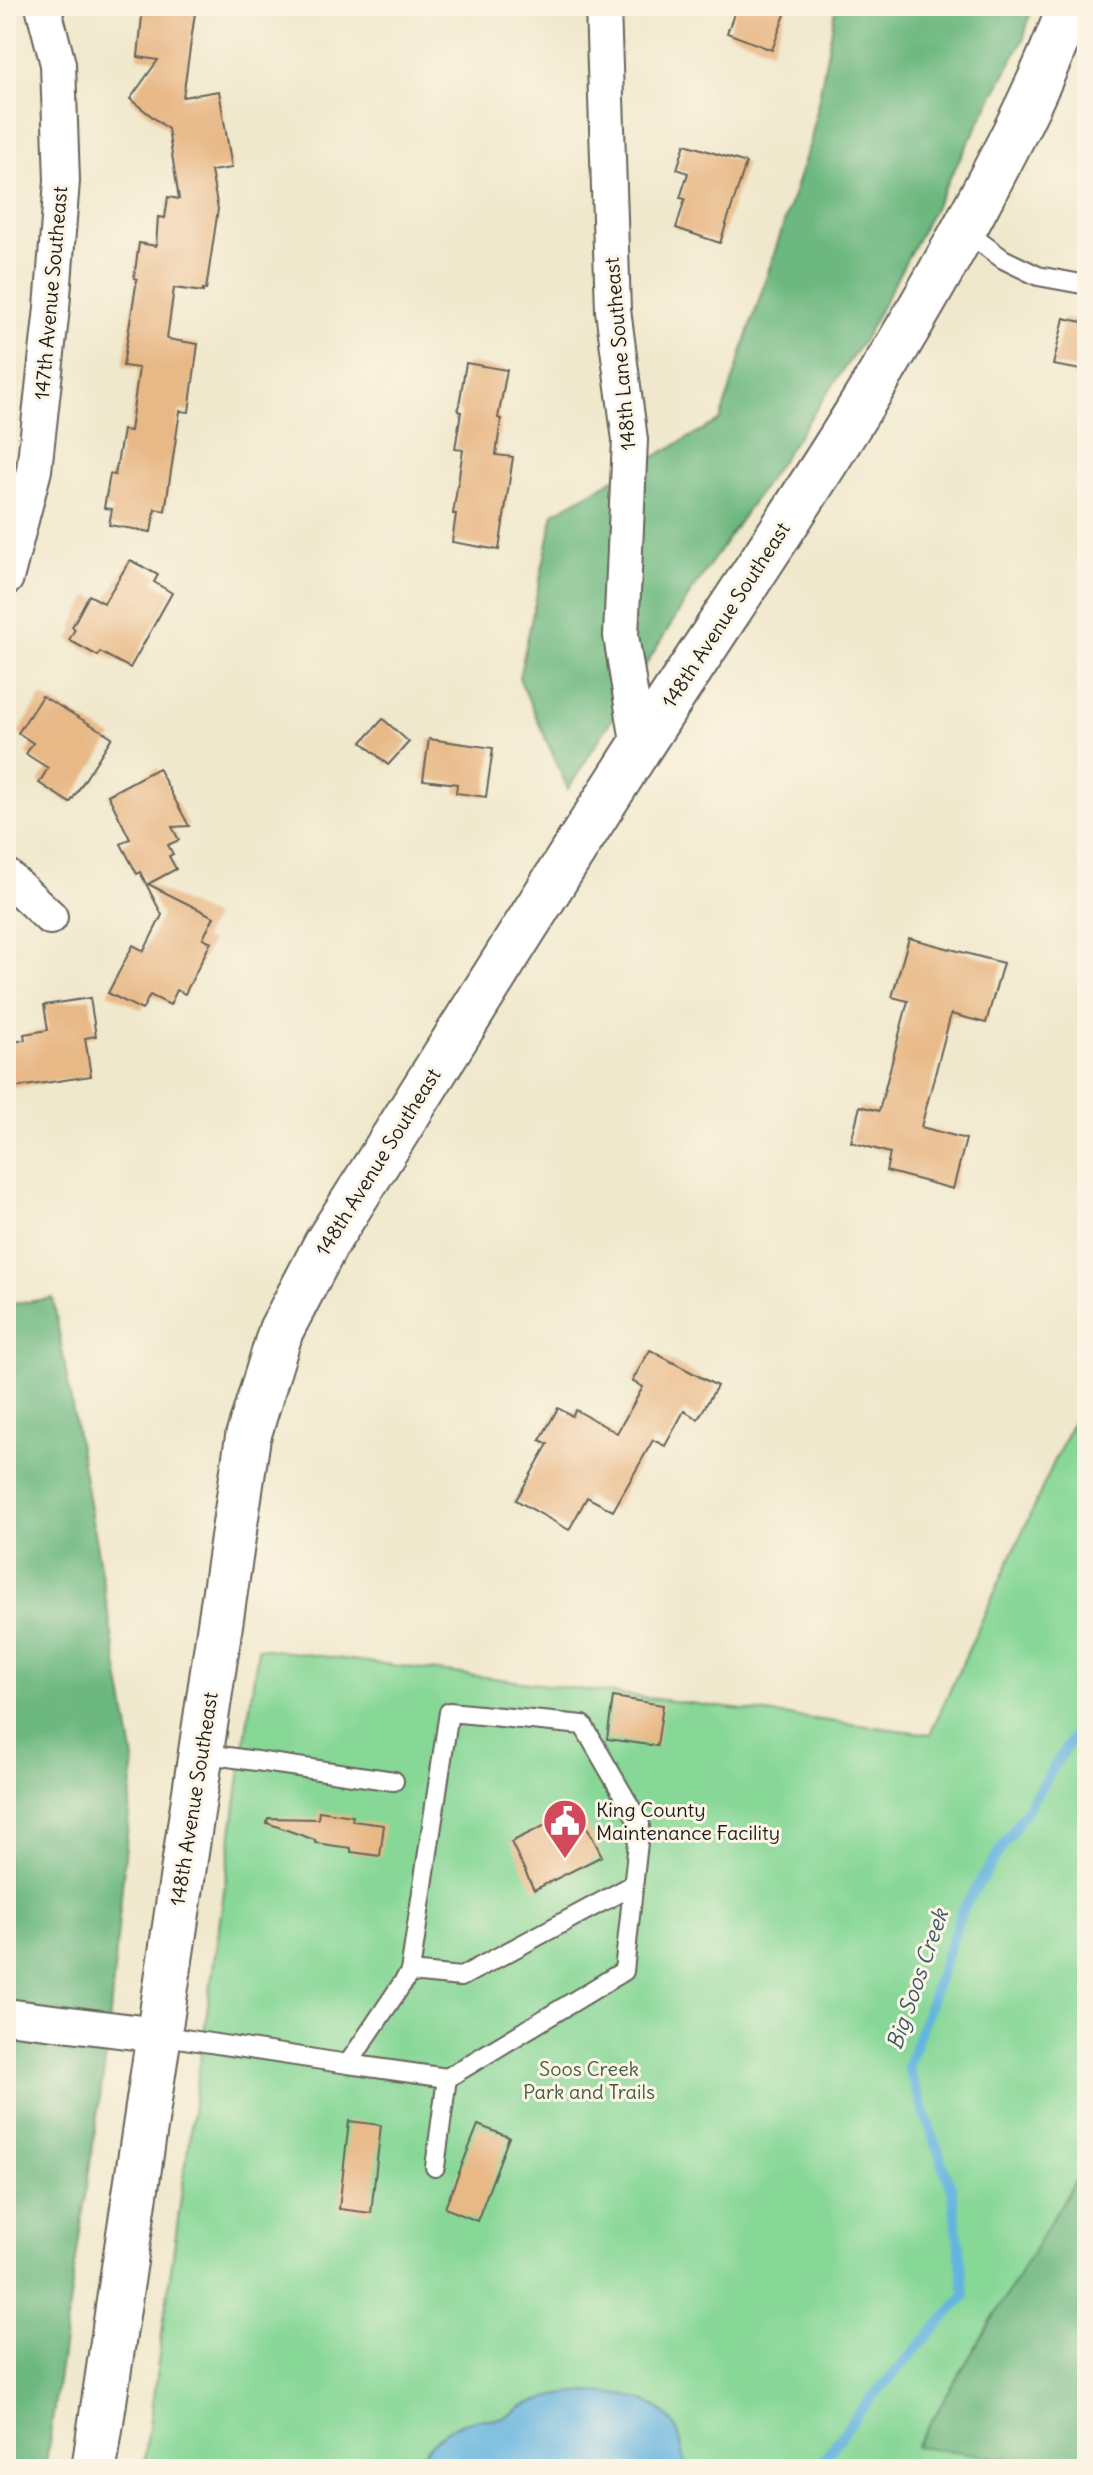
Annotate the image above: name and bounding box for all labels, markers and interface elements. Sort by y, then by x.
street label: 147th Avenue Southeast [29,185,72,401]
street label: 148th Lane Southeast [599,256,640,452]
street label: 148th Avenue Southeast [656,517,795,712]
street label: 148th Avenue Southeast [310,1063,446,1260]
street label: 148th Avenue Southeast [164,1690,223,1908]
public building icon: King County Maintenance Facility [541,1797,589,1860]
place label: King County Maintenance Facility [596,1797,780,1845]
water label: Big Soos Creek [880,1903,955,2053]
park label: Soos Creek Park and Trails [523,2056,655,2104]

